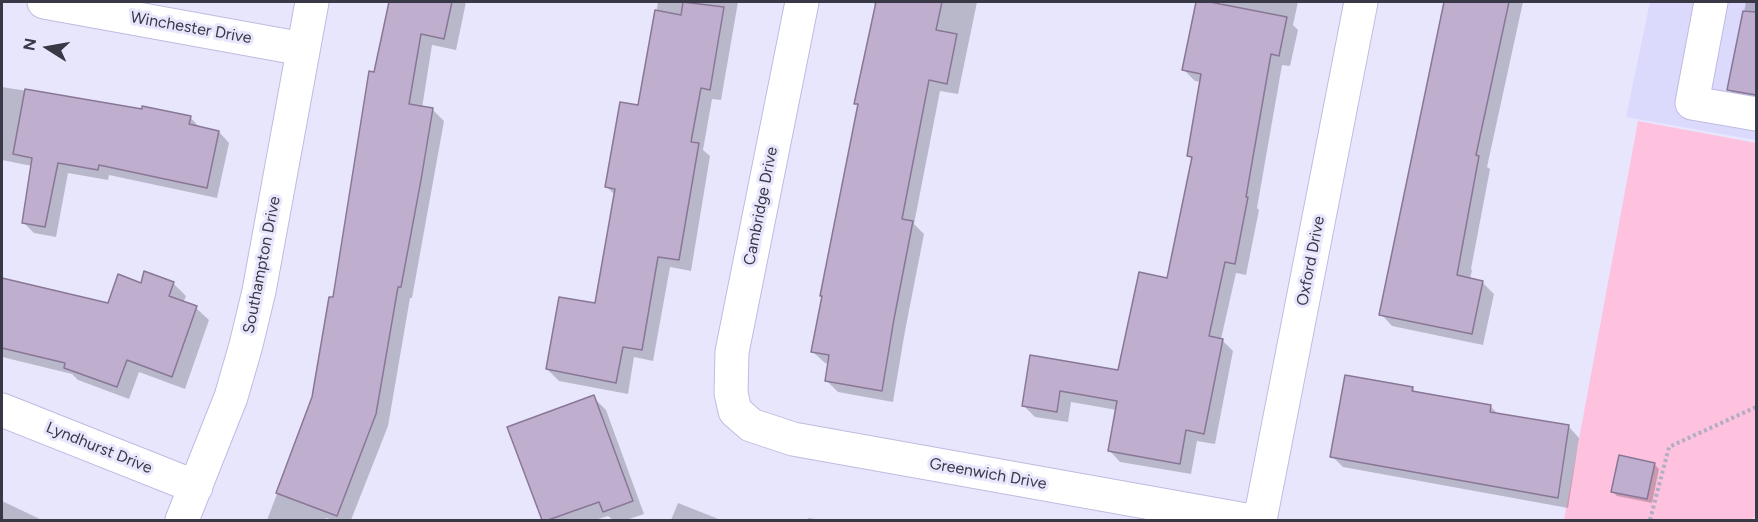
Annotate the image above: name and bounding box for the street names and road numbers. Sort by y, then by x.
street label: Winchester Drive [129,8,253,48]
street label: Cambridge Drive [740,145,782,267]
street label: Southampton Drive [239,195,285,335]
street label: Oxford Drive [1293,215,1329,307]
street label: Lyndhurst Drive [43,418,155,478]
street label: Greenwich Drive [928,454,1048,494]

